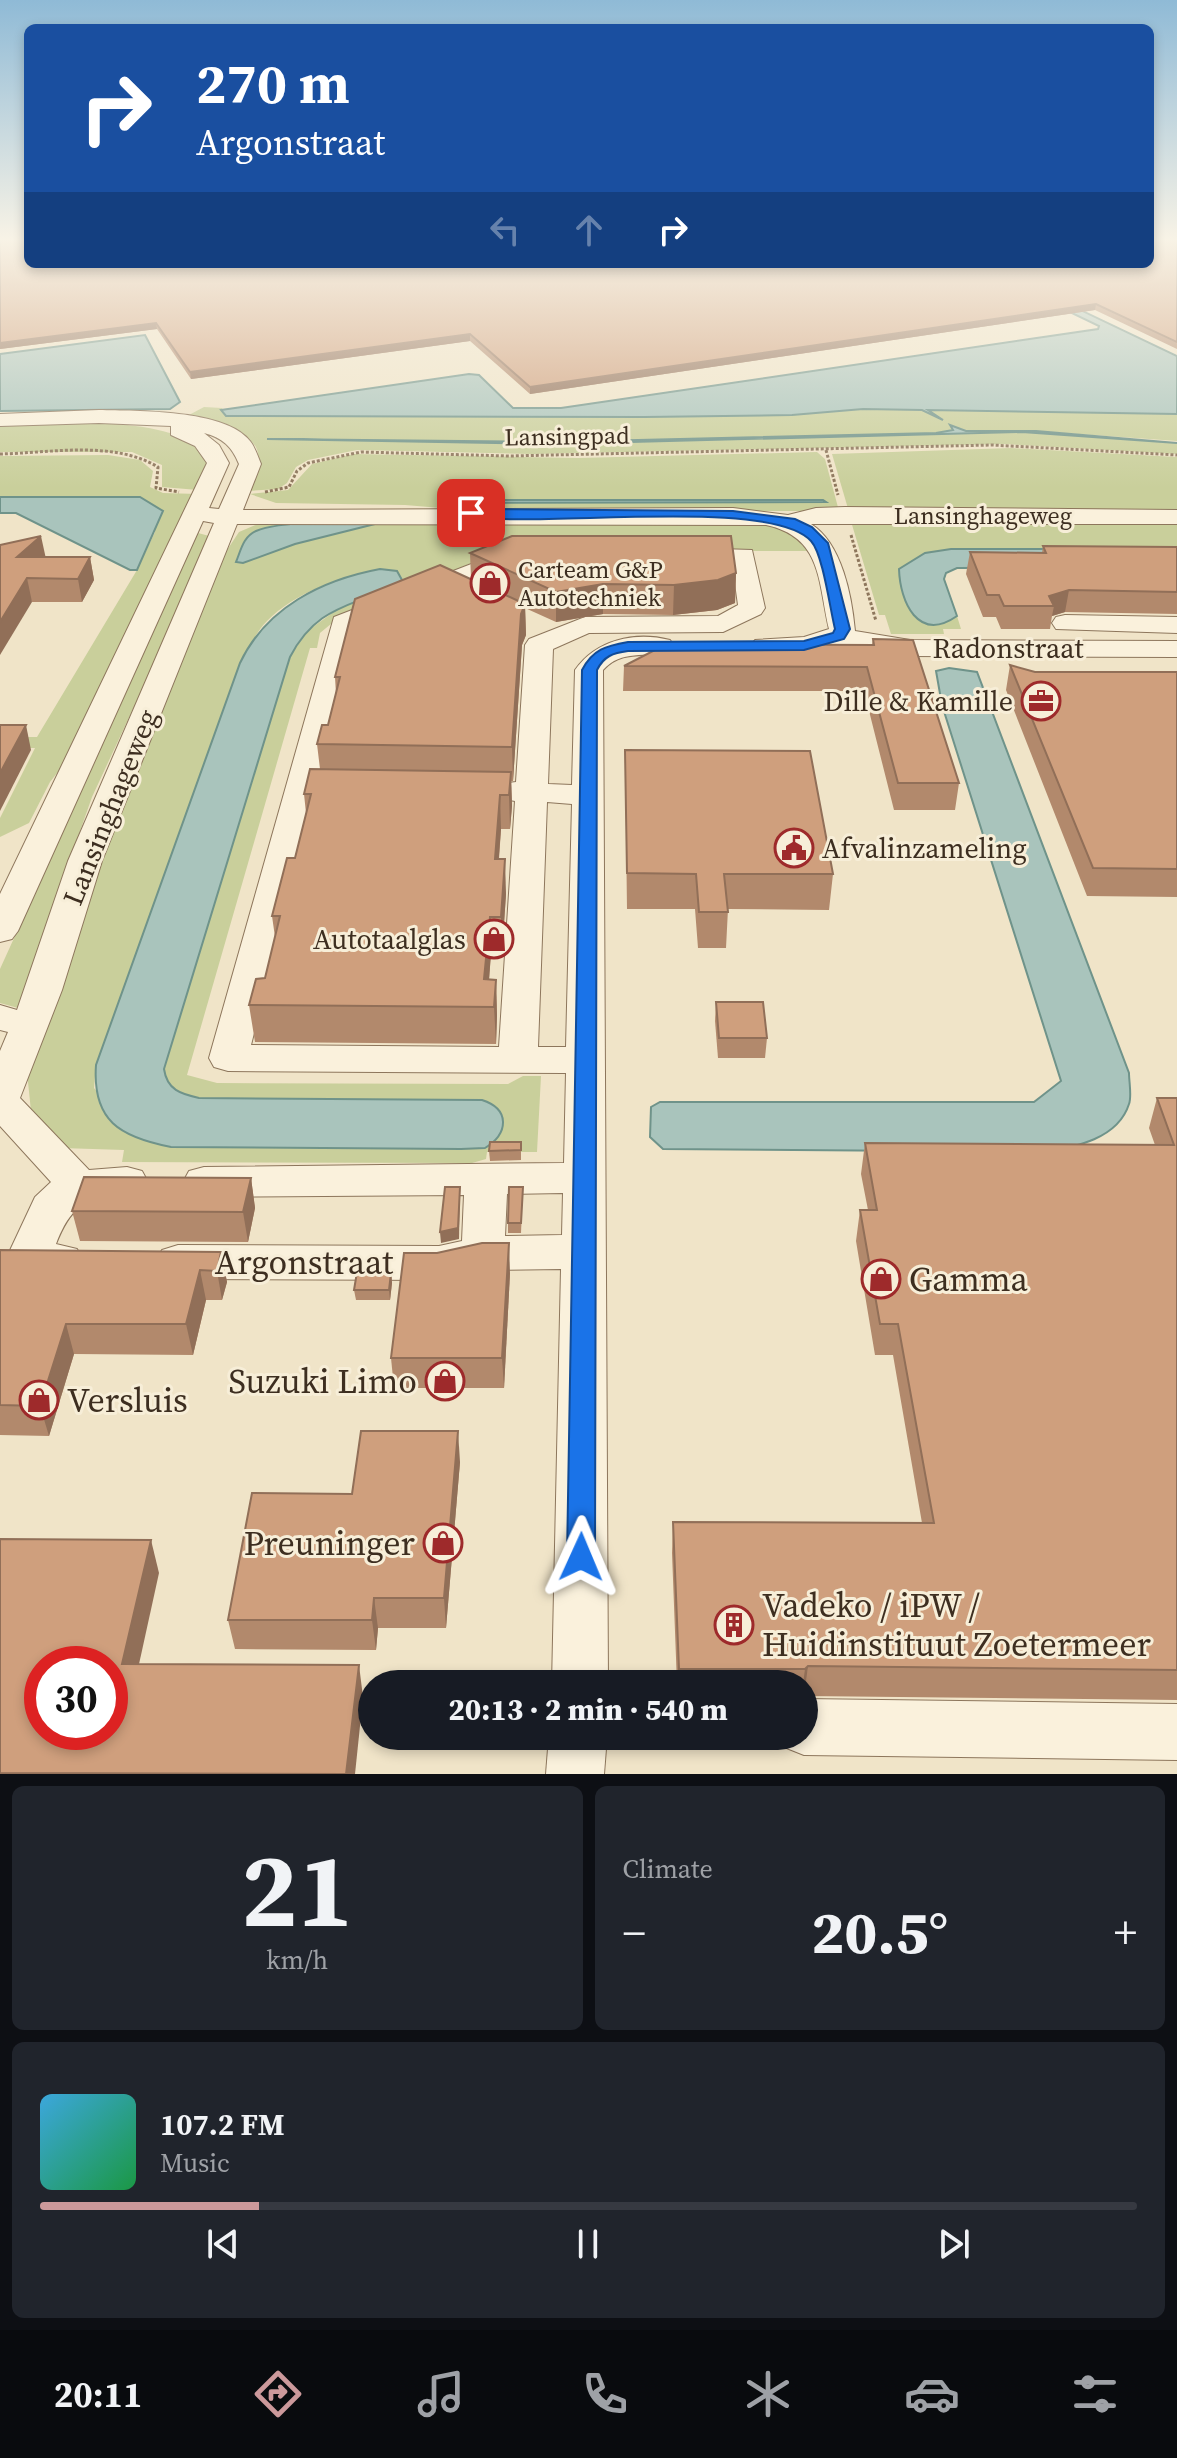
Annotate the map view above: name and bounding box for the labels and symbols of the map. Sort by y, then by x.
street label: Lansingpad [504,418,630,454]
pin [437,479,505,547]
street label: Lansinghageweg [894,499,1072,532]
place label: Carteam G&P Autotechniek [518,553,663,614]
shop icon: Carteam G&P Autotechniek [469,562,511,604]
street label: Radonstraat [932,629,1084,667]
office icon: Dille & Kamille [1020,680,1062,722]
place label: Dille & Kamille [824,682,1013,720]
street label: Lansinghageweg [53,703,167,911]
public building icon: Afvalinzameling [773,827,815,869]
place label: Afvalinzameling [822,829,1027,867]
shop icon: Autotaalglas [473,918,515,960]
place label: Autotaalglas [313,920,466,958]
street label: Argonstraat [215,1239,393,1285]
place label: Gamma [909,1256,1029,1302]
shop icon: Gamma [860,1258,902,1300]
place label: Suzuki Limo [228,1358,417,1404]
shop icon: Suzuki Limo [424,1360,466,1402]
place label: Versluis [67,1377,188,1423]
shop icon: Versluis [18,1379,60,1421]
position arrow [539,1515,623,1599]
place label: Preuninger [244,1520,416,1566]
shop icon: Preuninger [422,1522,464,1564]
place label: Vadeko / iPW / Huidinstituut Zoetermeer [762,1582,1151,1667]
building icon: Vadeko / iPW / Huidinstituut Zoetermeer [713,1604,755,1646]
speed limit sign: 30 [24,1646,128,1750]

